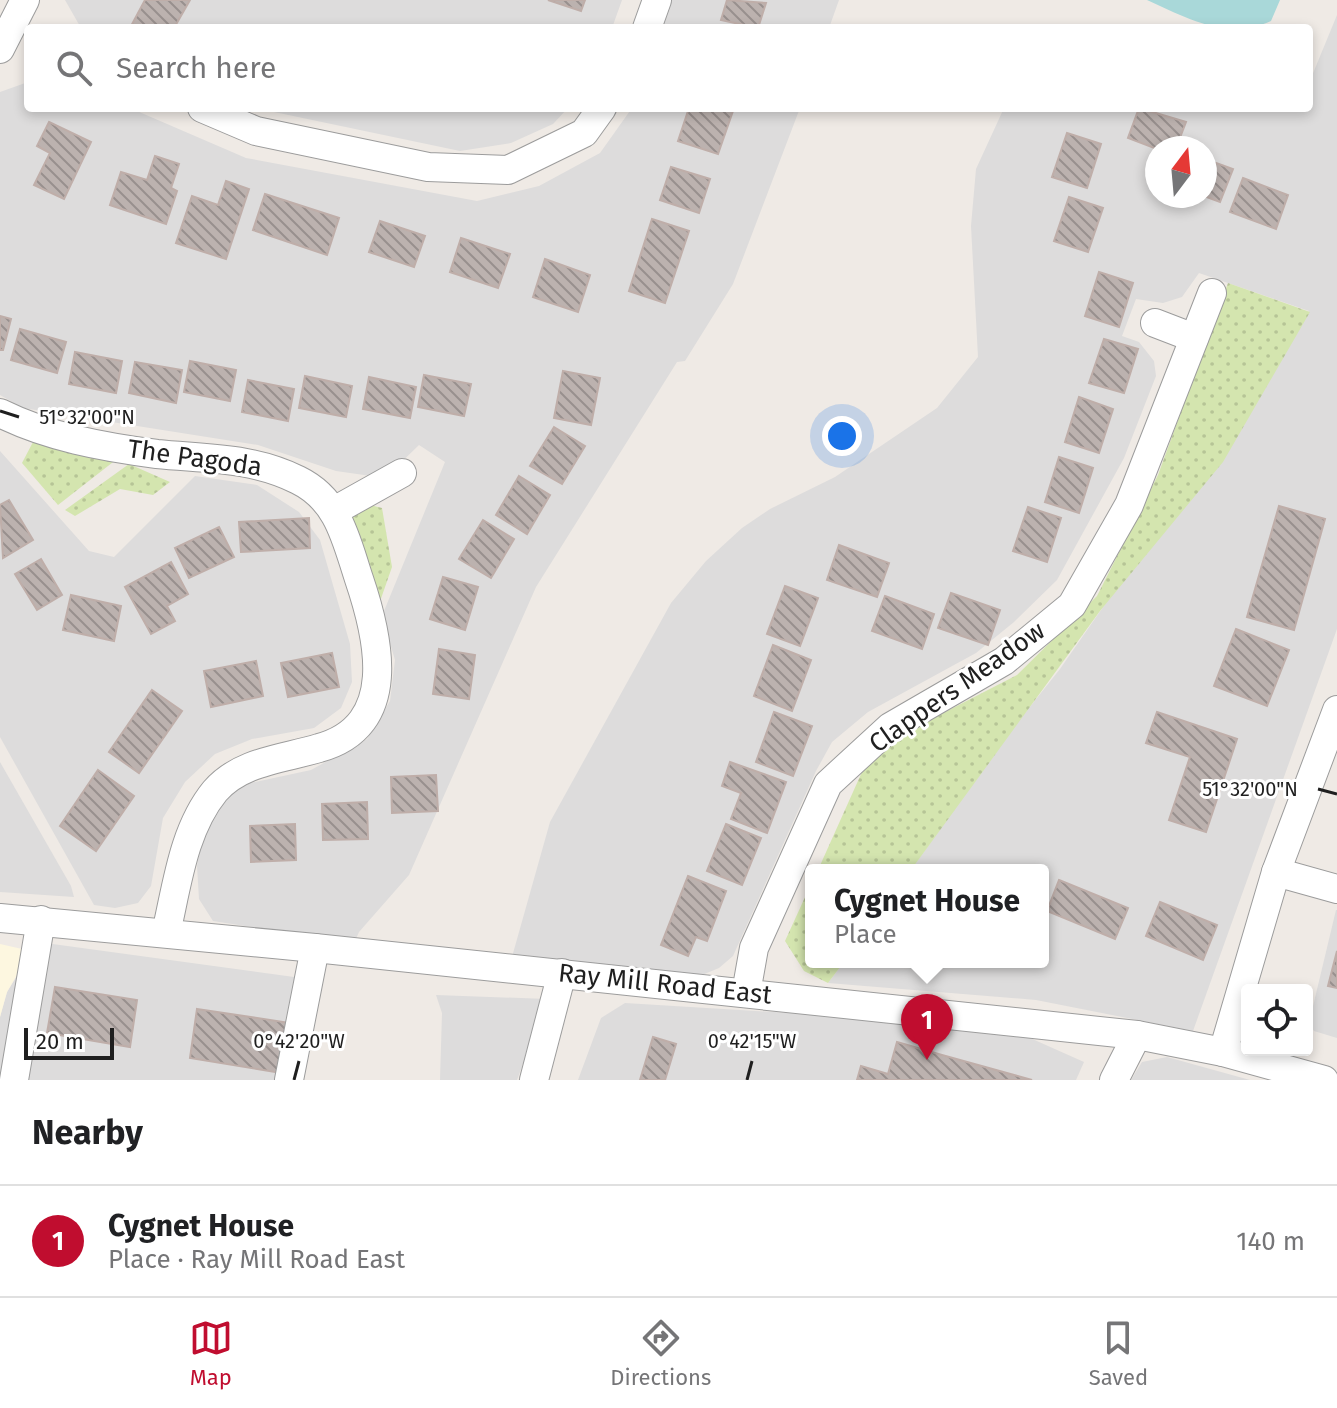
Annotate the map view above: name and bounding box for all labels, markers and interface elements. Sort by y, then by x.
search box [24,24,1313,112]
icon: search [52,46,96,90]
text: Search here [116,50,276,86]
north arrow [1145,136,1217,208]
text: 51°32'00"N [39,405,135,429]
your location [822,416,862,456]
street label: The Pagoda [126,433,264,483]
street label: Clappers Meadow [863,615,1051,759]
text: 51°32'00"N [1202,777,1298,801]
popup [805,864,1049,968]
text: Cygnet House [834,883,1020,919]
text: Place [834,919,897,950]
street label: Ray Mill Road East [557,957,774,1011]
map controls [1241,984,1313,1056]
button: locate [1241,984,1313,1056]
pin: 1 [901,994,953,1060]
scale bar [24,1024,114,1060]
text: 20 m [36,1028,84,1055]
text: 0°42'20"W [253,1029,345,1053]
text: 0°42'15"W [708,1029,797,1053]
text: Nearby [32,1112,143,1153]
text: Cygnet House [108,1208,294,1244]
text: 1 [52,1226,64,1257]
text: 140 m [1236,1226,1305,1257]
text: Place · Ray Mill Road East [108,1244,405,1275]
tab: Map [189,1316,233,1391]
tab: Directions [610,1316,711,1391]
tab: Saved [1089,1316,1148,1391]

